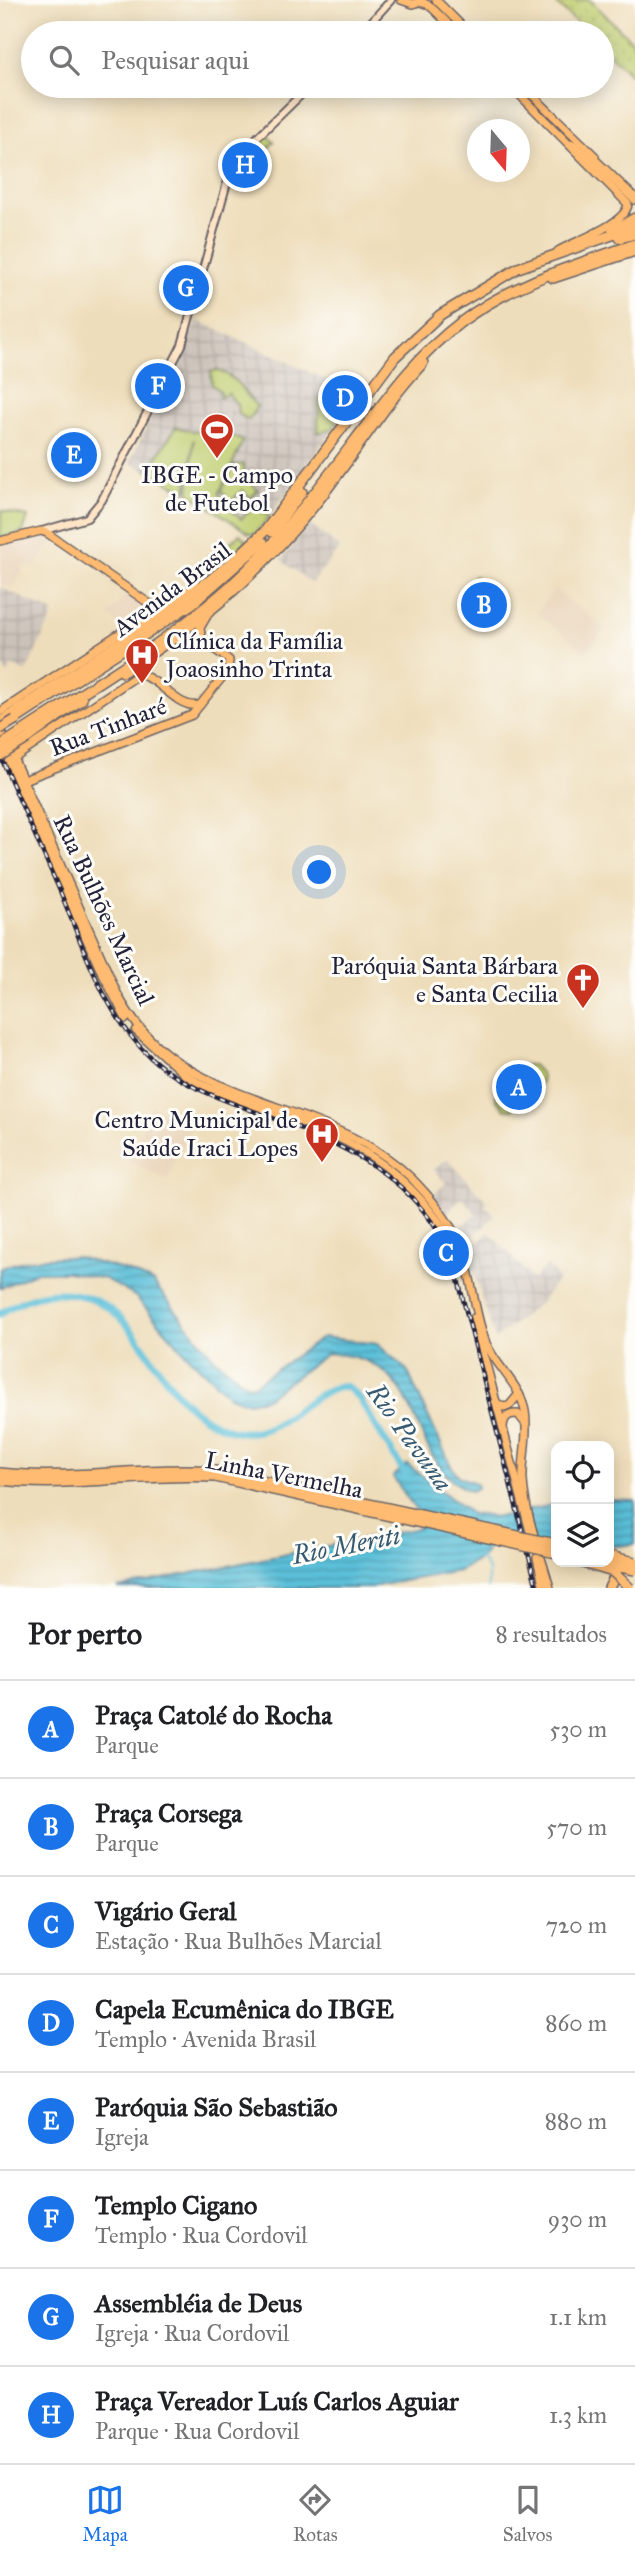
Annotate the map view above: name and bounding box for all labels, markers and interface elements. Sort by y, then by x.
search box [21,21,614,98]
icon: search [45,41,83,79]
text: Pesquisar aqui [101,44,249,76]
north arrow [467,119,530,182]
pin: H [222,139,268,191]
pin: G [163,262,209,314]
pin: F [135,360,181,412]
pin: D [322,372,368,424]
sports icon: IBGE - Campo de Futebol [198,411,236,460]
pin: E [51,429,97,481]
place label: IBGE - Campo de Futebol [141,460,293,518]
street label: Avenida Brasil [106,535,237,644]
pin: B [461,579,507,631]
place label: Clínica da Família Joaosinho Trinta [163,626,344,684]
hospital icon: Clínica da Família Joaosinho Trinta [123,636,161,685]
street label: Rua Tinharé [45,691,171,763]
street label: Rua Bulhões Marcial [47,810,161,1010]
your location [302,855,336,889]
place label: Paróquia Santa Bárbara e Santa Cecilia [331,951,559,1009]
church icon: Paróquia Santa Bárbara e Santa Cecilia [564,961,602,1010]
pin: A [496,1061,542,1113]
place label: Centro Municipal de Saúde Iraci Lopes [95,1105,298,1163]
hospital icon: Centro Municipal de Saúde Iraci Lopes [303,1115,341,1164]
pin: C [423,1227,469,1279]
water label: Rio Pavuna [360,1376,460,1497]
map controls [551,1441,614,1567]
button: locate [551,1441,614,1504]
street label: Linha Vermelha [203,1445,366,1505]
button: layers [551,1504,614,1567]
water label: Rio Meriti [288,1519,403,1571]
text: Por perto [28,1616,142,1652]
text: 8 resultados [495,1620,607,1648]
text: Praça Catolé do Rocha [95,1699,332,1731]
text: A [43,1715,59,1743]
text: 530 m [549,1715,607,1743]
text: Parque [95,1731,159,1759]
text: Praça Corsega [95,1797,242,1829]
text: B [43,1813,59,1841]
text: 570 m [546,1813,607,1841]
text: Parque [95,1829,159,1857]
text: Vigário Geral [95,1895,237,1927]
text: C [43,1911,59,1939]
text: 720 m [546,1911,607,1939]
text: Estação · Rua Bulhões Marcial [95,1927,382,1955]
text: Capela Ecumênica do IBGE [95,1993,394,2025]
text: D [42,2009,60,2037]
text: 860 m [545,2009,607,2037]
text: Templo · Avenida Brasil [95,2025,316,2053]
text: Paróquia São Sebastião [95,2091,338,2123]
text: E [43,2107,59,2135]
text: 880 m [545,2107,607,2135]
text: Igreja [95,2123,149,2151]
text: Templo Cigano [95,2189,257,2221]
text: F [43,2205,59,2233]
text: 930 m [548,2205,607,2233]
text: Templo · Rua Cordovil [95,2221,308,2249]
text: Assembléia de Deus [95,2287,302,2319]
text: G [43,2303,59,2331]
text: 1.1 km [549,2303,607,2331]
text: Igreja · Rua Cordovil [95,2319,289,2347]
text: Praça Vereador Luís Carlos Aguiar [95,2385,459,2417]
text: H [41,2401,61,2429]
text: 1.3 km [549,2401,607,2429]
text: Parque · Rua Cordovil [95,2417,299,2445]
tab: Mapa [83,2481,128,2546]
tab: Rotas [293,2481,338,2546]
tab: Salvos [503,2481,552,2546]

